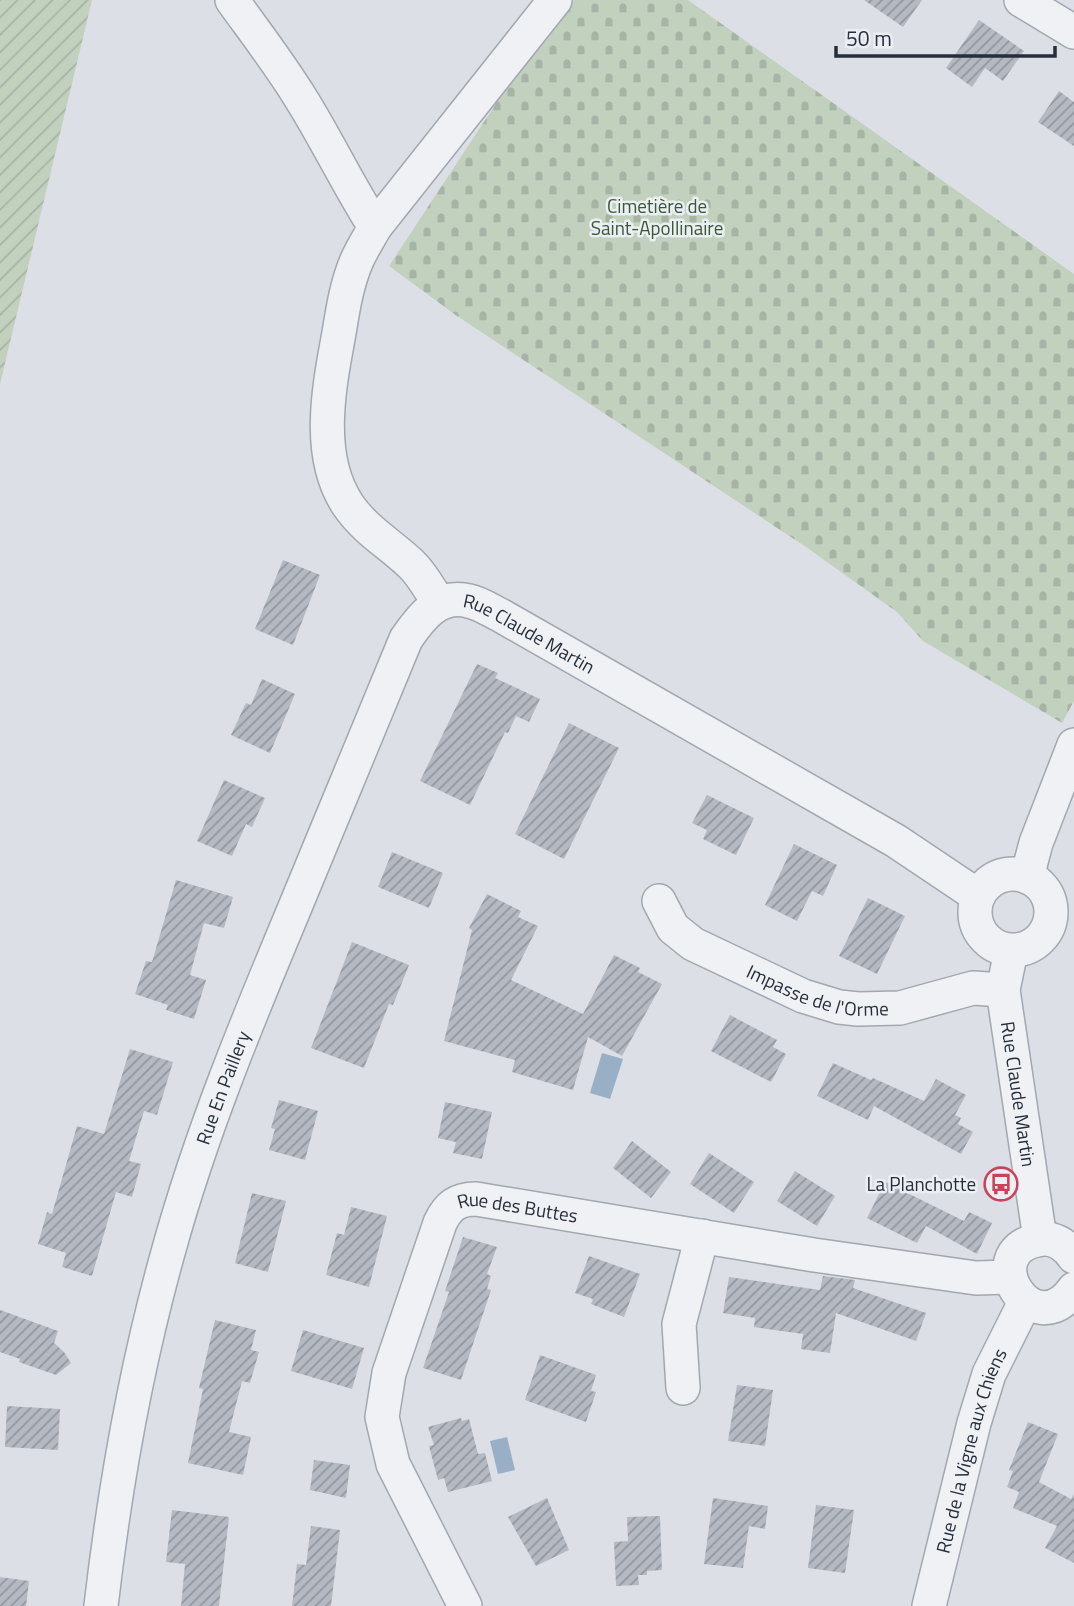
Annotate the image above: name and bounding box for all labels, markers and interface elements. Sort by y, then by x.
scale bar [836,14,1055,58]
text: 50 m [846,22,892,54]
park label: Cimetière de Saint-Apollinaire [591,191,723,242]
street label: Rue Claude Martin [461,585,601,680]
street label: Impasse de l'Orme [742,956,889,1023]
street label: Rue Claude Martin [994,1019,1044,1169]
street label: Rue En Paillery [188,1026,257,1148]
bus stop icon: La Planchotte [982,1165,1020,1203]
place label: La Planchotte [866,1169,976,1198]
street label: Rue des Buttes [454,1184,580,1230]
street label: Rue de la Vigne aux Chiens [928,1343,1014,1556]

